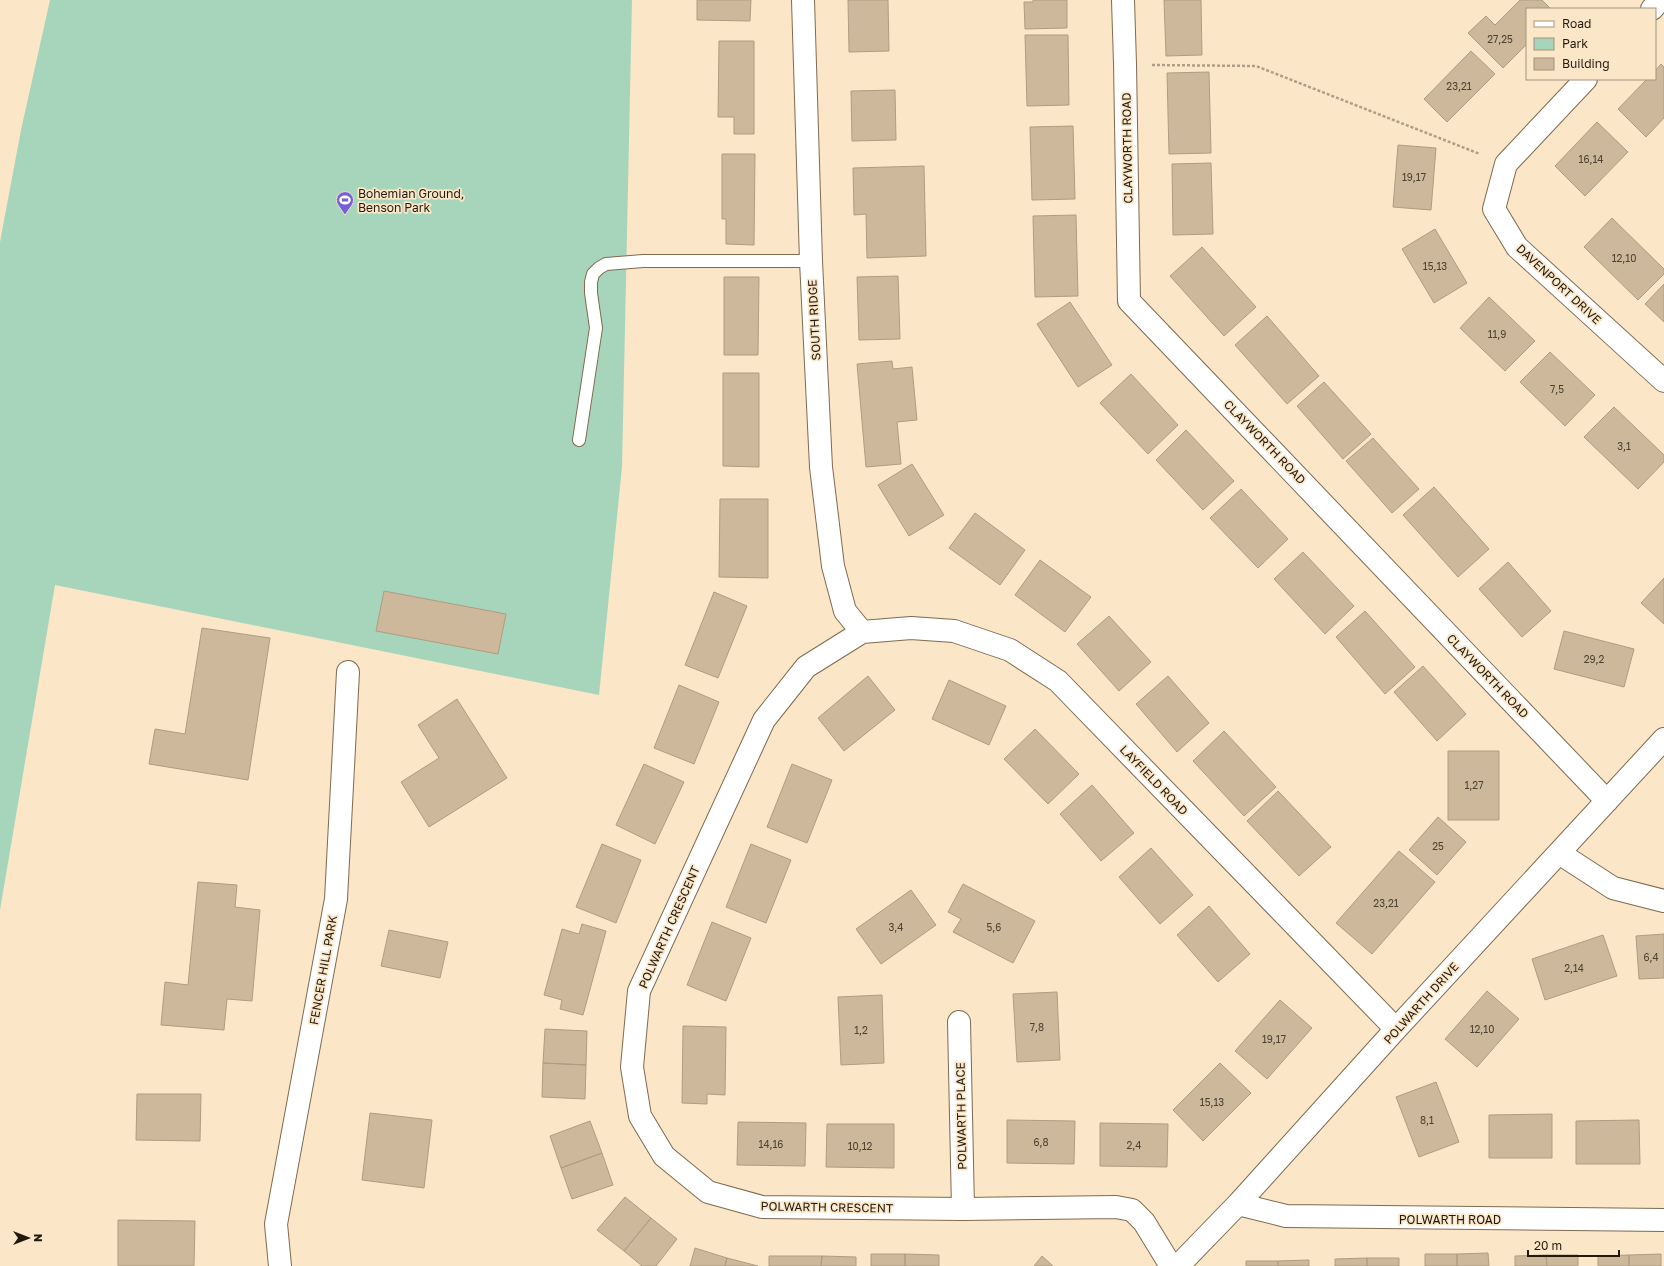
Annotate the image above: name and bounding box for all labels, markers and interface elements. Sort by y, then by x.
legend [1526,8,1656,80]
text: Road [1562,16,1591,31]
house number: 27,25 [1487,33,1513,45]
text: Park [1562,36,1588,51]
text: Building [1562,56,1610,71]
house number: 23,21 [1446,80,1472,92]
street label: CLAYWORTH ROAD [1119,92,1135,204]
house number: 16,14 [1579,153,1603,165]
house number: 19,17 [1402,171,1426,183]
place label: Bohemian Ground, Benson Park [358,186,464,215]
sports icon: Bohemian Ground, Benson Park [335,190,355,215]
street label: DAVENPORT DRIVE [1513,241,1605,327]
house number: 12,10 [1612,252,1636,264]
house number: 15,13 [1423,260,1447,272]
street label: SOUTH RIDGE [804,279,824,361]
house number: 11,9 [1488,328,1506,340]
house number: 7,5 [1550,383,1564,395]
street label: CLAYWORTH ROAD [1221,397,1309,487]
house number: 3,1 [1617,440,1631,452]
street label: CLAYWORTH ROAD [1444,631,1532,721]
house number: 29,2 [1584,653,1605,665]
street label: LAYFIELD ROAD [1117,742,1191,818]
house number: 1,27 [1465,779,1483,791]
house number: 25 [1432,840,1444,852]
street label: POLWARTH CRESCENT [635,863,703,991]
house number: 23,21 [1373,897,1399,909]
street label: FENCER HILL PARK [306,914,340,1026]
house number: 3,4 [889,921,903,933]
house number: 5,6 [987,921,1001,933]
house number: 6,4 [1643,951,1659,963]
street label: POLWARTH DRIVE [1380,959,1462,1047]
house number: 2,14 [1564,962,1584,974]
house number: 7,8 [1030,1021,1044,1033]
house number: 12,10 [1470,1023,1494,1035]
house number: 1,2 [854,1024,868,1036]
house number: 19,17 [1262,1033,1286,1045]
street label: POLWARTH PLACE [953,1062,969,1170]
house number: 15,13 [1200,1096,1224,1108]
house number: 8,1 [1420,1114,1434,1126]
house number: 6,8 [1033,1136,1049,1148]
house number: 14,16 [759,1138,783,1150]
house number: 2,4 [1127,1139,1141,1151]
house number: 10,12 [848,1140,873,1152]
street label: POLWARTH CRESCENT [761,1198,894,1216]
street label: POLWARTH ROAD [1399,1212,1501,1227]
north arrow [8,1218,48,1258]
scale bar [1528,1232,1619,1258]
text: N [32,1234,45,1242]
text: 20 m [1534,1238,1562,1253]

